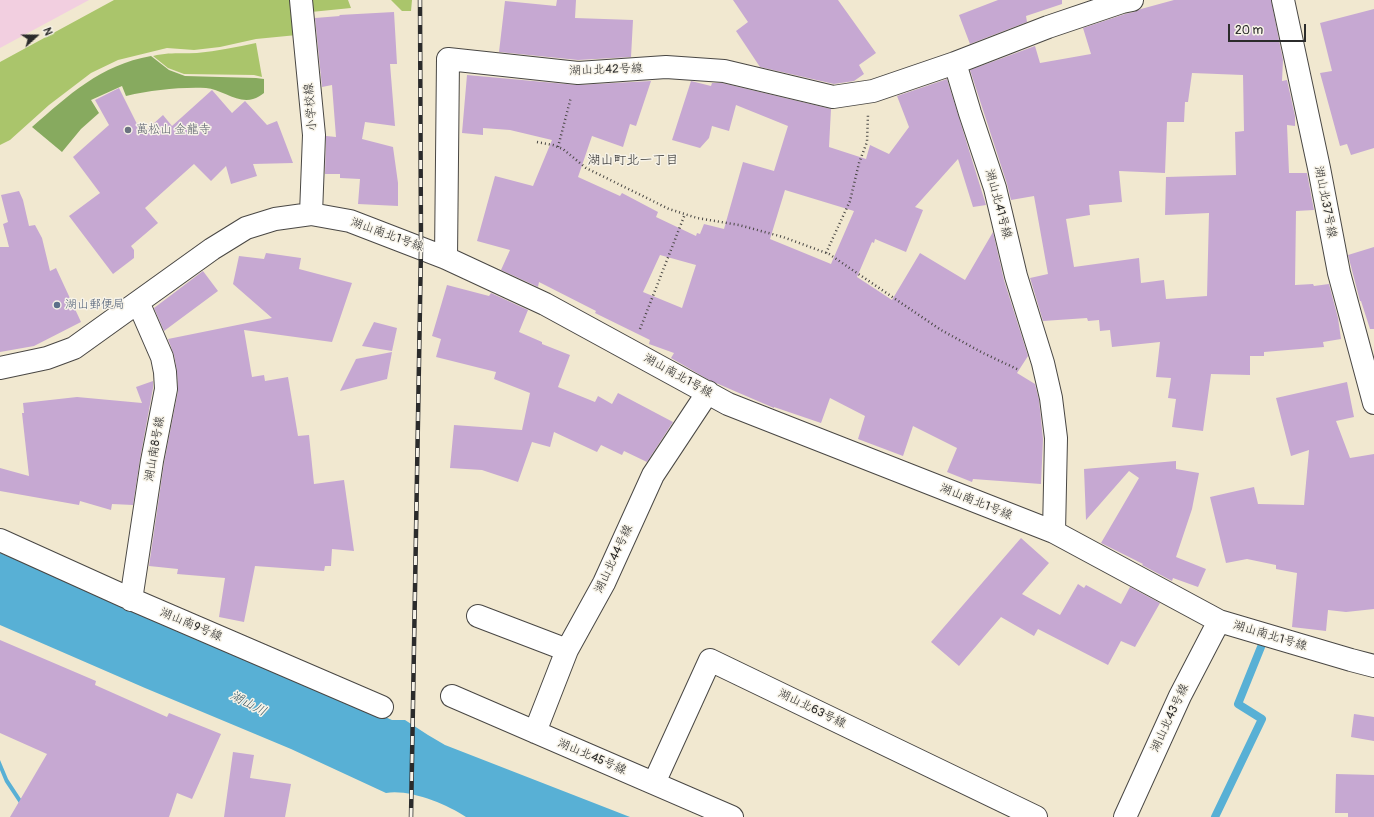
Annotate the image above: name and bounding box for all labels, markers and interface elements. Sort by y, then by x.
north arrow [16,16,56,56]
scale bar [1230,16,1308,42]
text: 20 m [1235,23,1263,38]
text: N [40,26,55,37]
street label: 湖山北42号線 [569,62,643,78]
street label: 小学校線 [302,82,320,132]
place label: 萬松山 金龍寺 [136,123,211,137]
marker: 萬松山 金龍寺 [123,125,133,135]
district label: 湖山町北一丁目 [588,153,678,169]
street label: 湖山北37号線 [1311,165,1339,239]
street label: 湖山北41号線 [982,168,1014,240]
street label: 湖山南北1号線 [349,215,425,255]
place label: 湖山郵便局 [65,298,125,312]
marker: 湖山郵便局 [52,300,62,310]
street label: 湖山南北1号線 [641,351,715,401]
street label: 湖山南8号線 [142,415,168,483]
street label: 湖山南北1号線 [938,481,1014,523]
street label: 湖山北44号線 [592,522,636,596]
street label: 湖山南9号線 [158,605,224,645]
street label: 湖山南北1号線 [1231,618,1309,654]
street label: 湖山北43号線 [1148,682,1192,754]
street label: 湖山北63号線 [776,686,848,732]
water label: 湖山川 [227,688,269,720]
street label: 湖山北45号線 [555,736,629,778]

